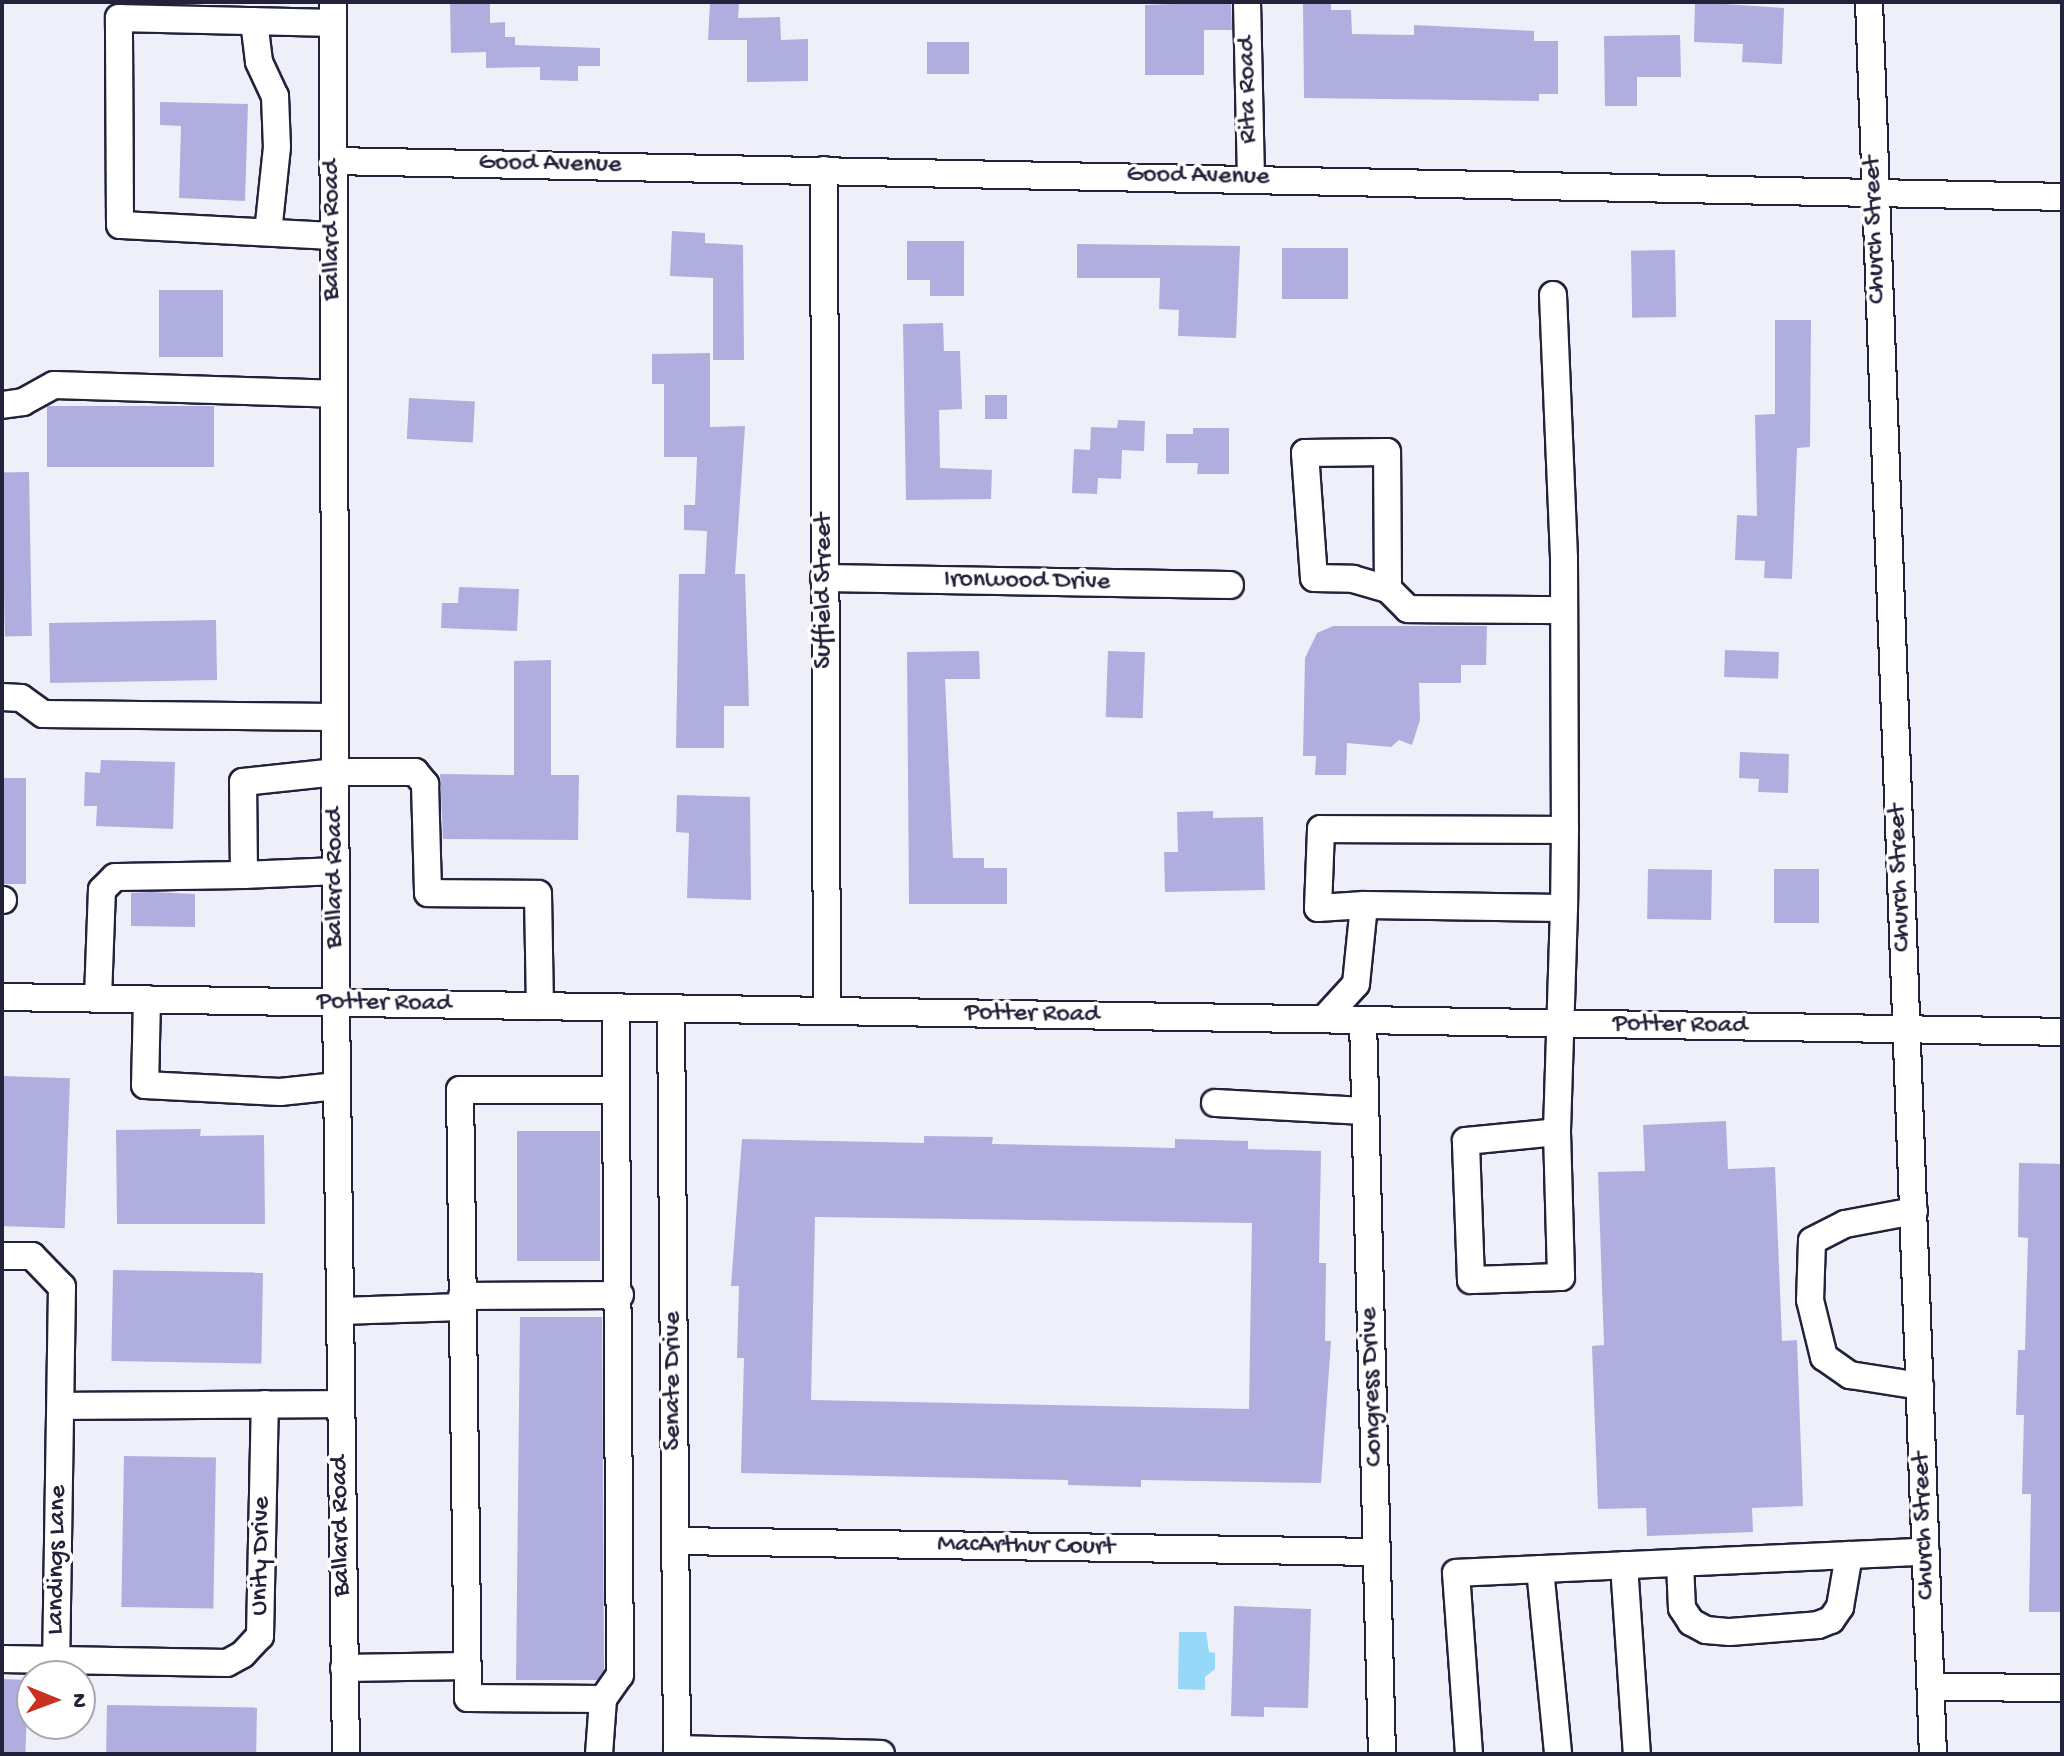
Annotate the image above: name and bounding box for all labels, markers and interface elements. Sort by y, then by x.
street label: Rita Road [1232,36,1266,144]
street label: Good Avenue [478,148,622,182]
street label: Church Street [1858,156,1894,304]
street label: Ballard Road [317,160,349,300]
street label: Good Avenue [1126,160,1270,194]
street label: Suffield Street [809,513,841,669]
street label: Ironwood Drive [943,565,1111,599]
street label: Church Street [1883,804,1919,952]
street label: Ballard Road [320,808,352,948]
street label: Potter Road [316,987,452,1021]
street label: Potter Road [964,998,1100,1032]
street label: Potter Road [1612,1009,1748,1043]
street label: Congress Drive [1355,1307,1391,1467]
street label: Senate Drive [658,1311,690,1451]
street label: Church Street [1907,1452,1943,1600]
street label: Ballard Road [325,1455,359,1597]
street label: Landings Lane [41,1485,75,1635]
street label: Unity Drive [245,1496,279,1616]
street label: MacArthur Court [937,1530,1115,1564]
north arrow [16,1660,96,1740]
text: N [65,1693,91,1708]

